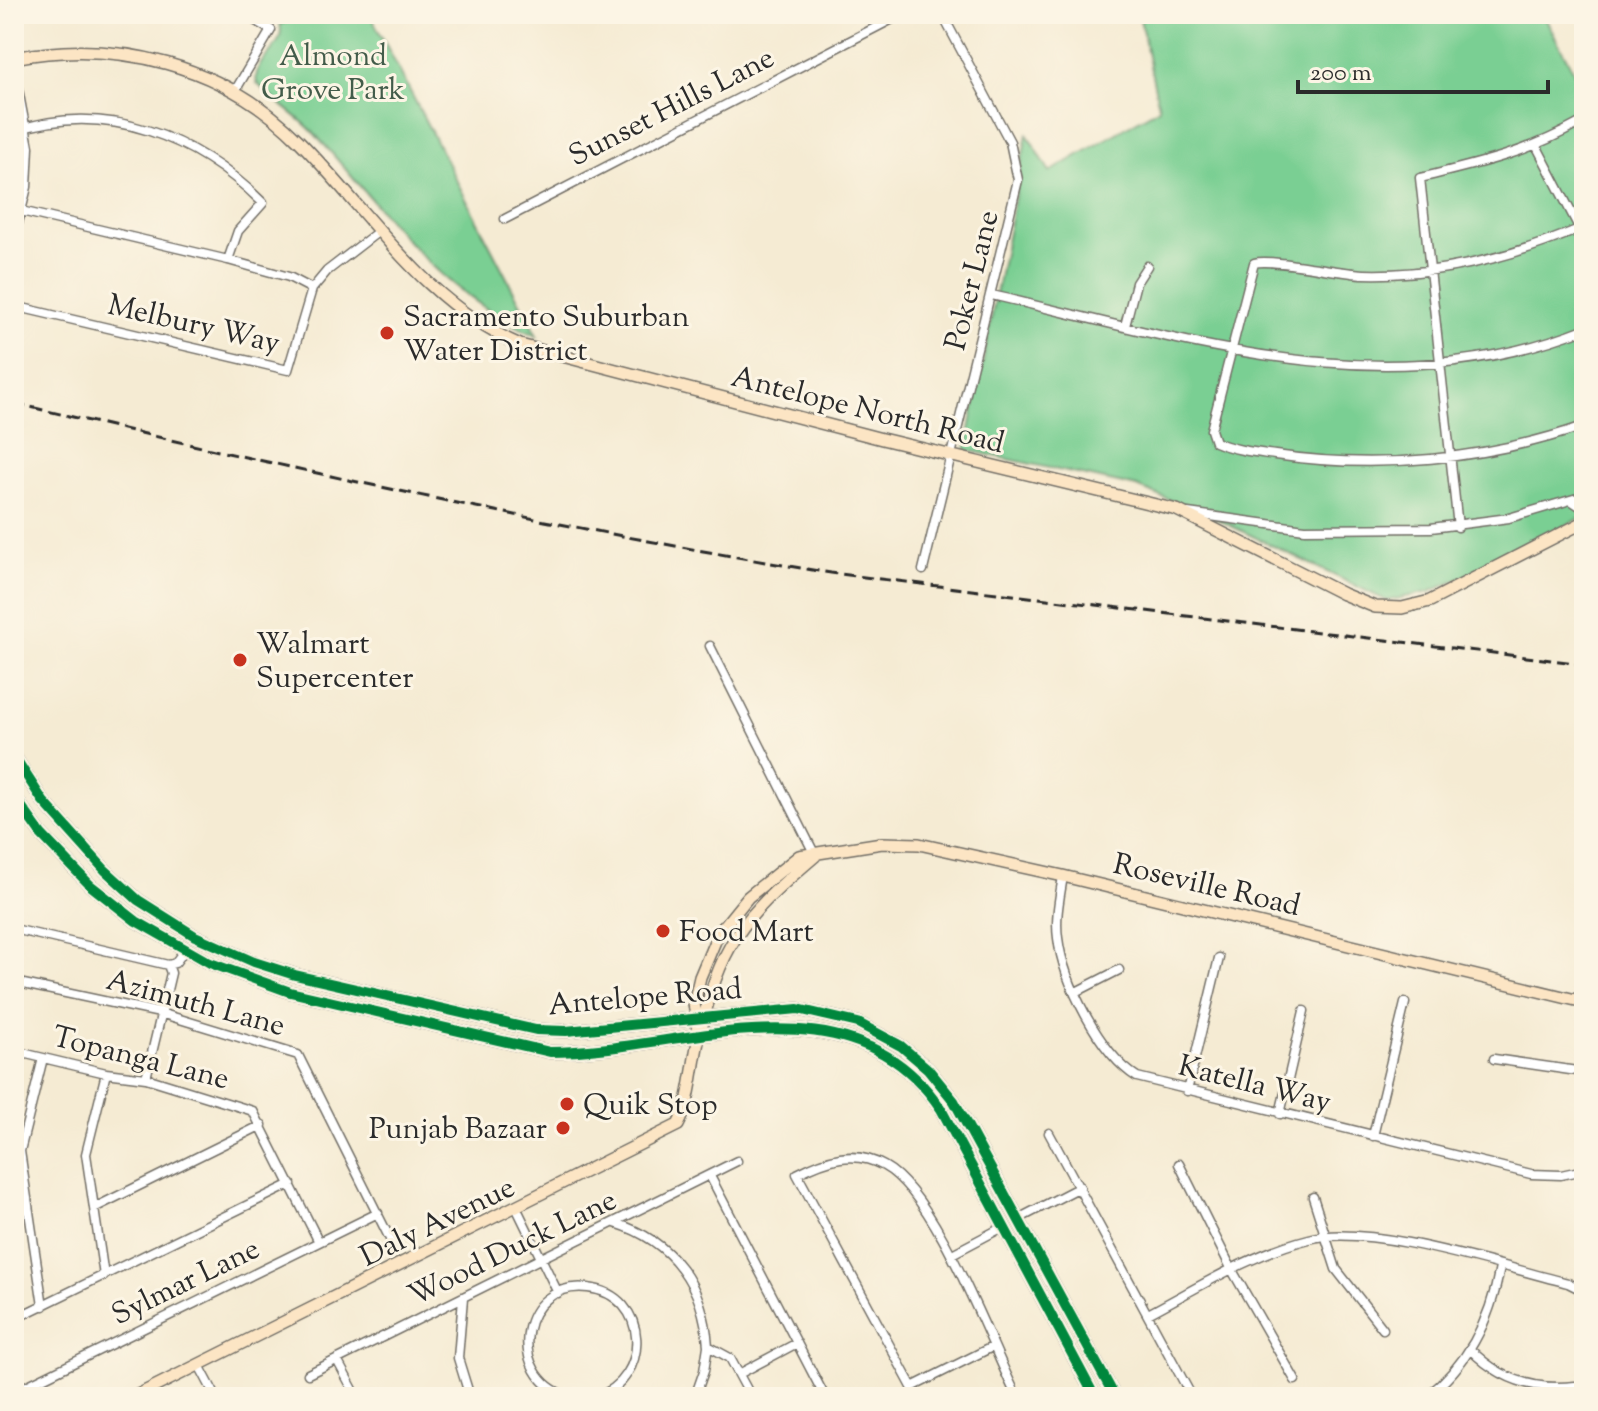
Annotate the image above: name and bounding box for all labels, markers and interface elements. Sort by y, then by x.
park label: Almond Grove Park [261,36,405,113]
street label: Sunset Hills Lane [562,38,782,179]
scale bar [1298,44,1548,94]
text: 200 m [1310,57,1372,91]
street label: Poker Lane [935,206,1012,355]
street label: Melbury Way [103,285,284,366]
place label: Sacramento Suburban Water District [403,297,690,374]
marker: Sacramento Suburban Water District [378,324,396,342]
street label: Antelope North Road [726,357,1008,466]
place label: Walmart Supercenter [256,624,414,701]
marker: Walmart Supercenter [231,651,249,669]
street label: Roseville Road [1109,844,1304,929]
place label: Food Mart [679,912,814,955]
marker: Food Mart [654,922,672,940]
street label: Azimuth Lane [101,960,290,1049]
street label: Antelope Road [546,969,744,1028]
street label: Topanga Lane [48,1017,233,1102]
street label: Katella Way [1173,1046,1335,1125]
place label: Quik Stop [583,1085,718,1128]
marker: Quik Stop [558,1095,576,1113]
place label: Punjab Bazaar [369,1109,547,1152]
marker: Punjab Bazaar [554,1119,572,1137]
street label: Daly Avenue [354,1167,523,1279]
street label: Wood Duck Lane [402,1180,625,1318]
street label: Sylmar Lane [105,1229,268,1338]

